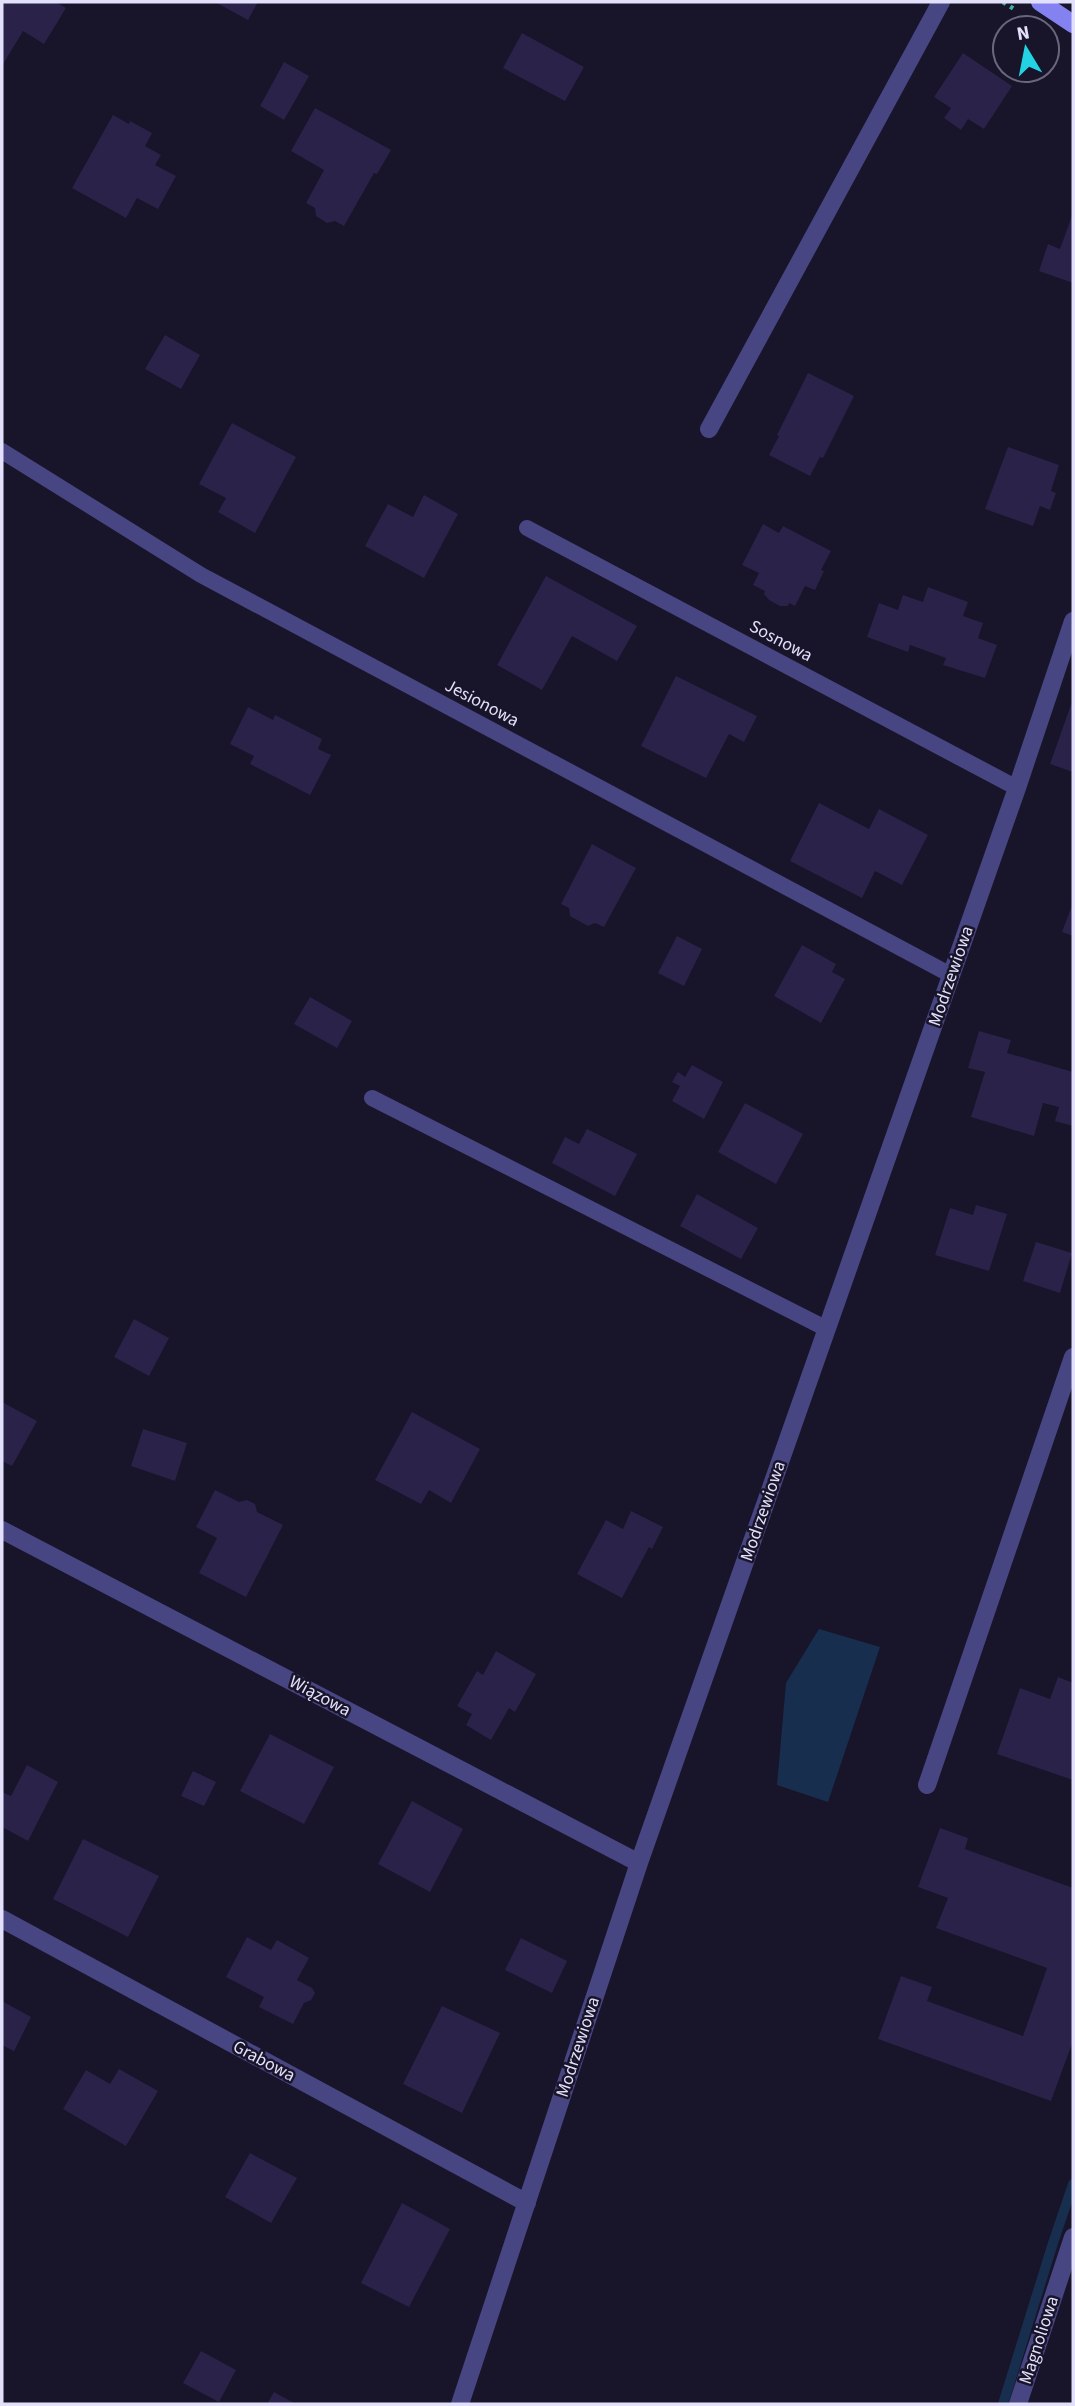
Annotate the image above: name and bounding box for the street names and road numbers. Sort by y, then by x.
street label: Sosnowa [745,614,817,668]
street label: Jesionowa [441,673,523,733]
street label: Modrzewiowa [922,923,980,1029]
street label: Modrzewiowa [734,1458,792,1564]
street label: Wiązowa [285,1669,355,1723]
street label: Modrzewiowa [550,1993,606,2101]
street label: Grabowa [228,2034,300,2088]
street label: Magnoliowa [1013,2293,1065,2387]

